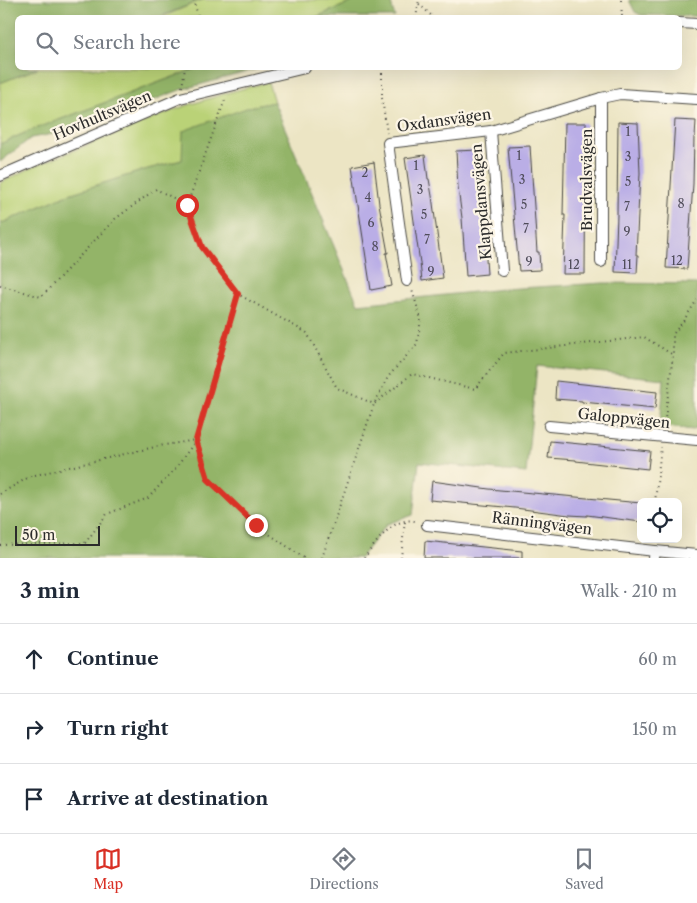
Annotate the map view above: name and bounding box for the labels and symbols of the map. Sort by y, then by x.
street label: Hovhultsvägen [50,85,155,144]
street label: Oxdansvägen [396,104,493,136]
house number: 1 [625,124,631,139]
street label: Brudvalsvägen [577,128,596,231]
street label: Klappdansvägen [466,142,496,261]
house number: 1 [516,148,522,163]
house number: 3 [625,149,631,164]
house number: 1 [413,158,419,173]
house number: 2 [362,165,369,180]
house number: 3 [519,172,525,187]
house number: 5 [625,174,631,189]
house number: 3 [417,182,423,197]
house number: 4 [365,190,372,205]
route start [176,194,199,217]
house number: 8 [677,196,685,211]
house number: 5 [521,197,527,212]
house number: 7 [624,199,630,214]
house number: 5 [421,207,427,222]
house number: 6 [367,215,375,230]
house number: 7 [523,221,529,236]
house number: 9 [623,224,631,239]
house number: 7 [424,232,430,247]
house number: 8 [371,239,379,254]
house number: 12 [671,253,683,268]
house number: 9 [525,254,533,269]
house number: 12 [568,257,580,272]
house number: 11 [622,257,632,272]
house number: 9 [427,264,435,279]
street label: Galoppvägen [577,404,672,432]
street label: Ränningvägen [491,507,594,539]
route end [245,514,268,537]
scale bar [15,523,100,546]

